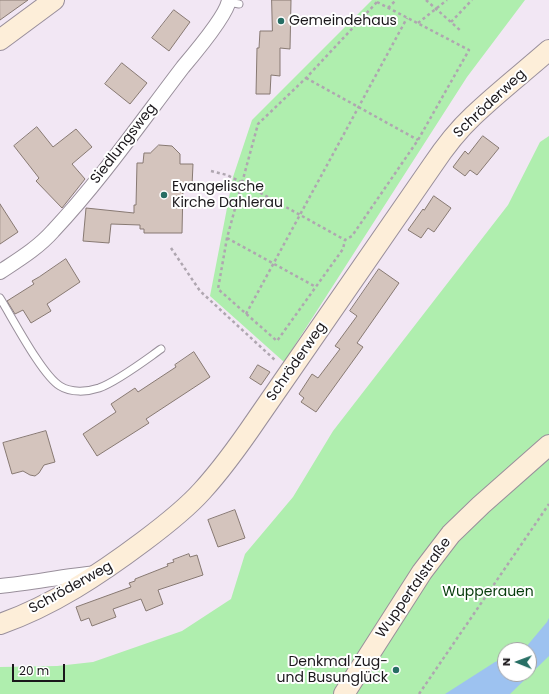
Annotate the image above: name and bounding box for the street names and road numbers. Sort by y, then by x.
street label: Schröderweg [450,66,530,142]
street label: Siedlungsweg [87,100,161,188]
street label: Schröderweg [263,319,331,405]
street label: Wuppertalstraße [373,535,455,641]
street label: Schröderweg [26,558,116,618]

